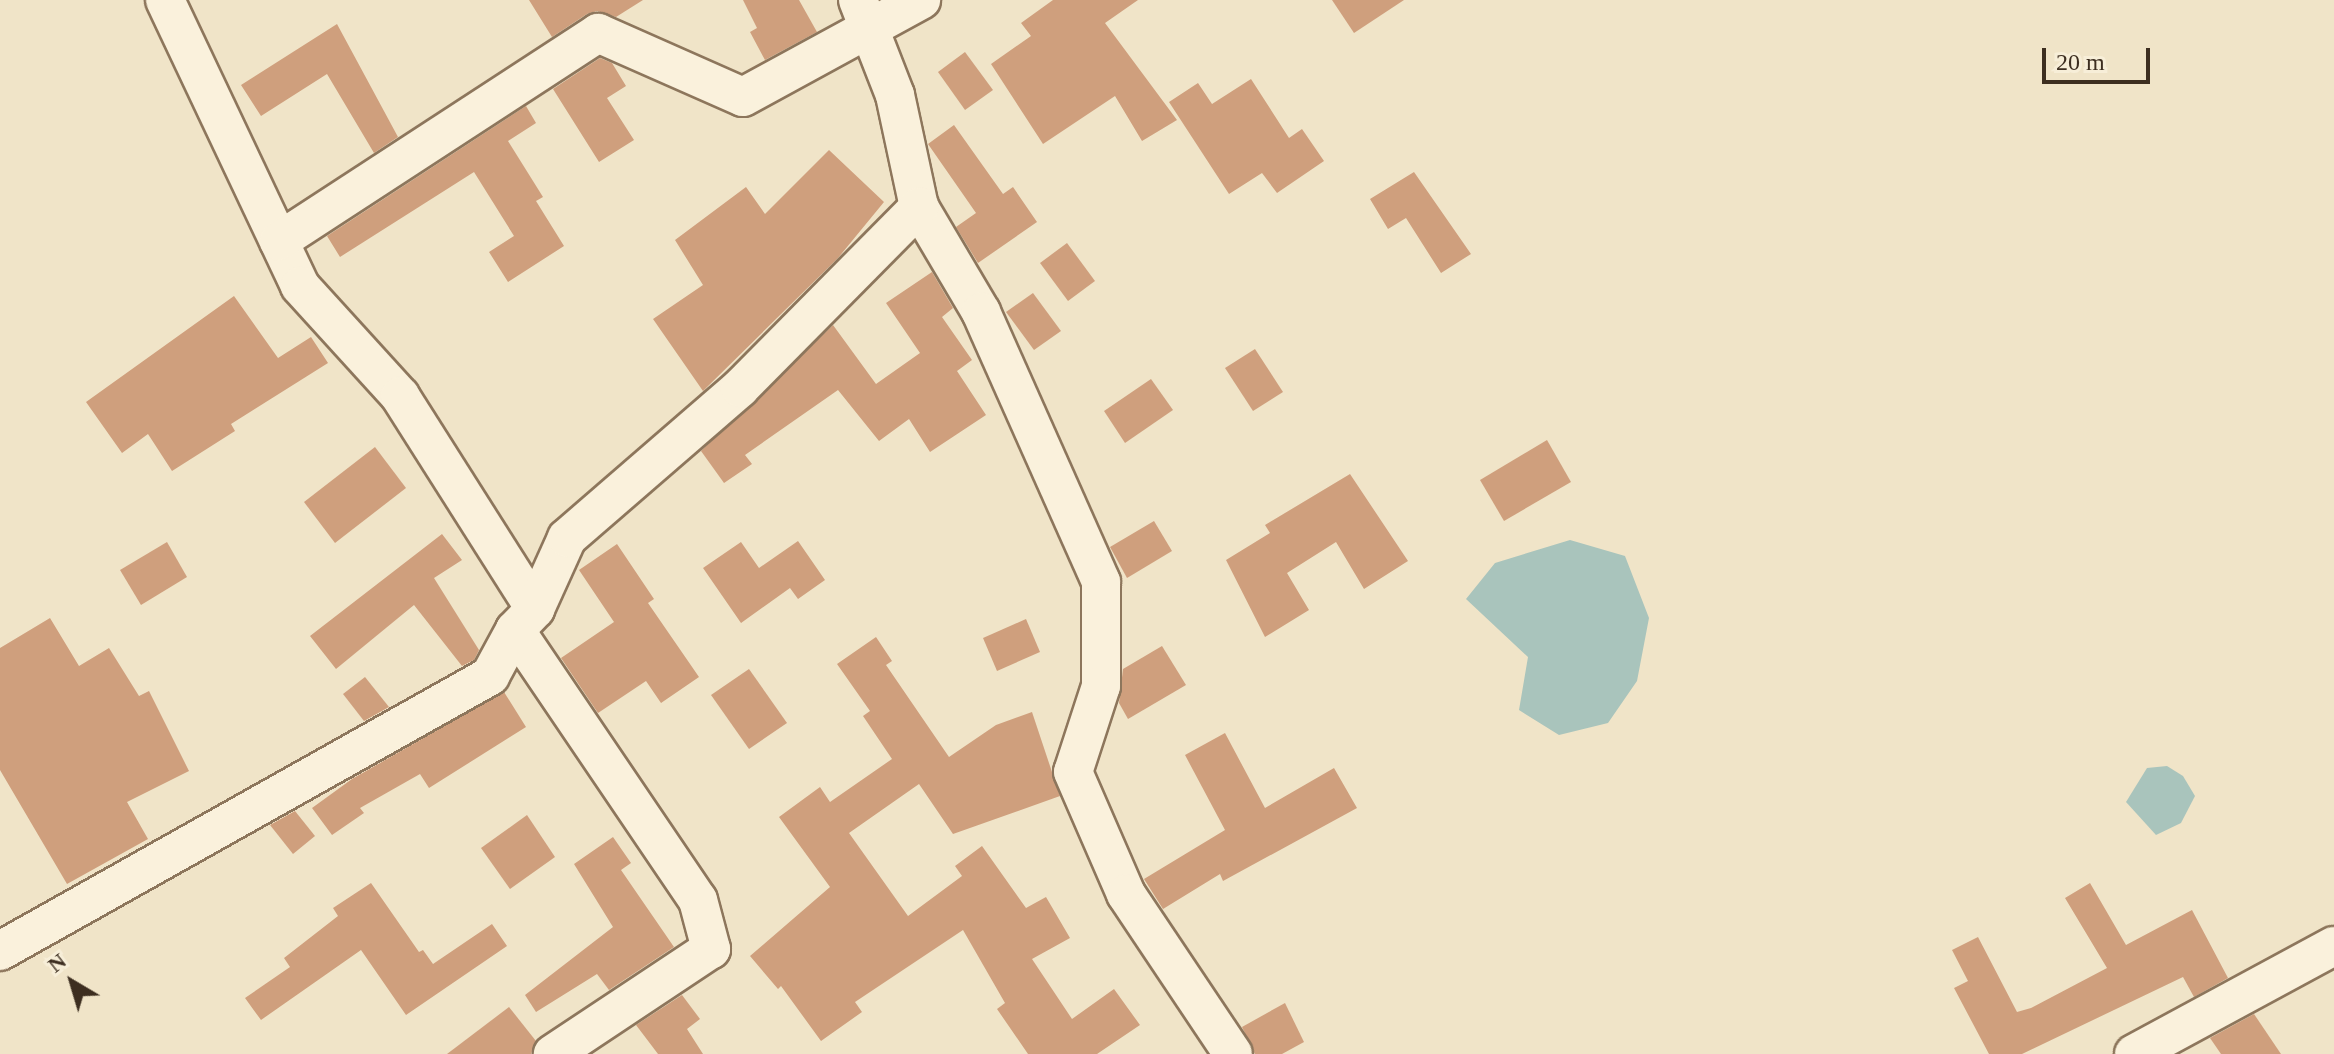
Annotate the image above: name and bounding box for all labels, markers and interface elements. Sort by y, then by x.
scale bar [2046,32,2154,82]
text: 20 m [2056,49,2105,75]
north arrow [32,942,112,1022]
text: N [43,948,71,977]

